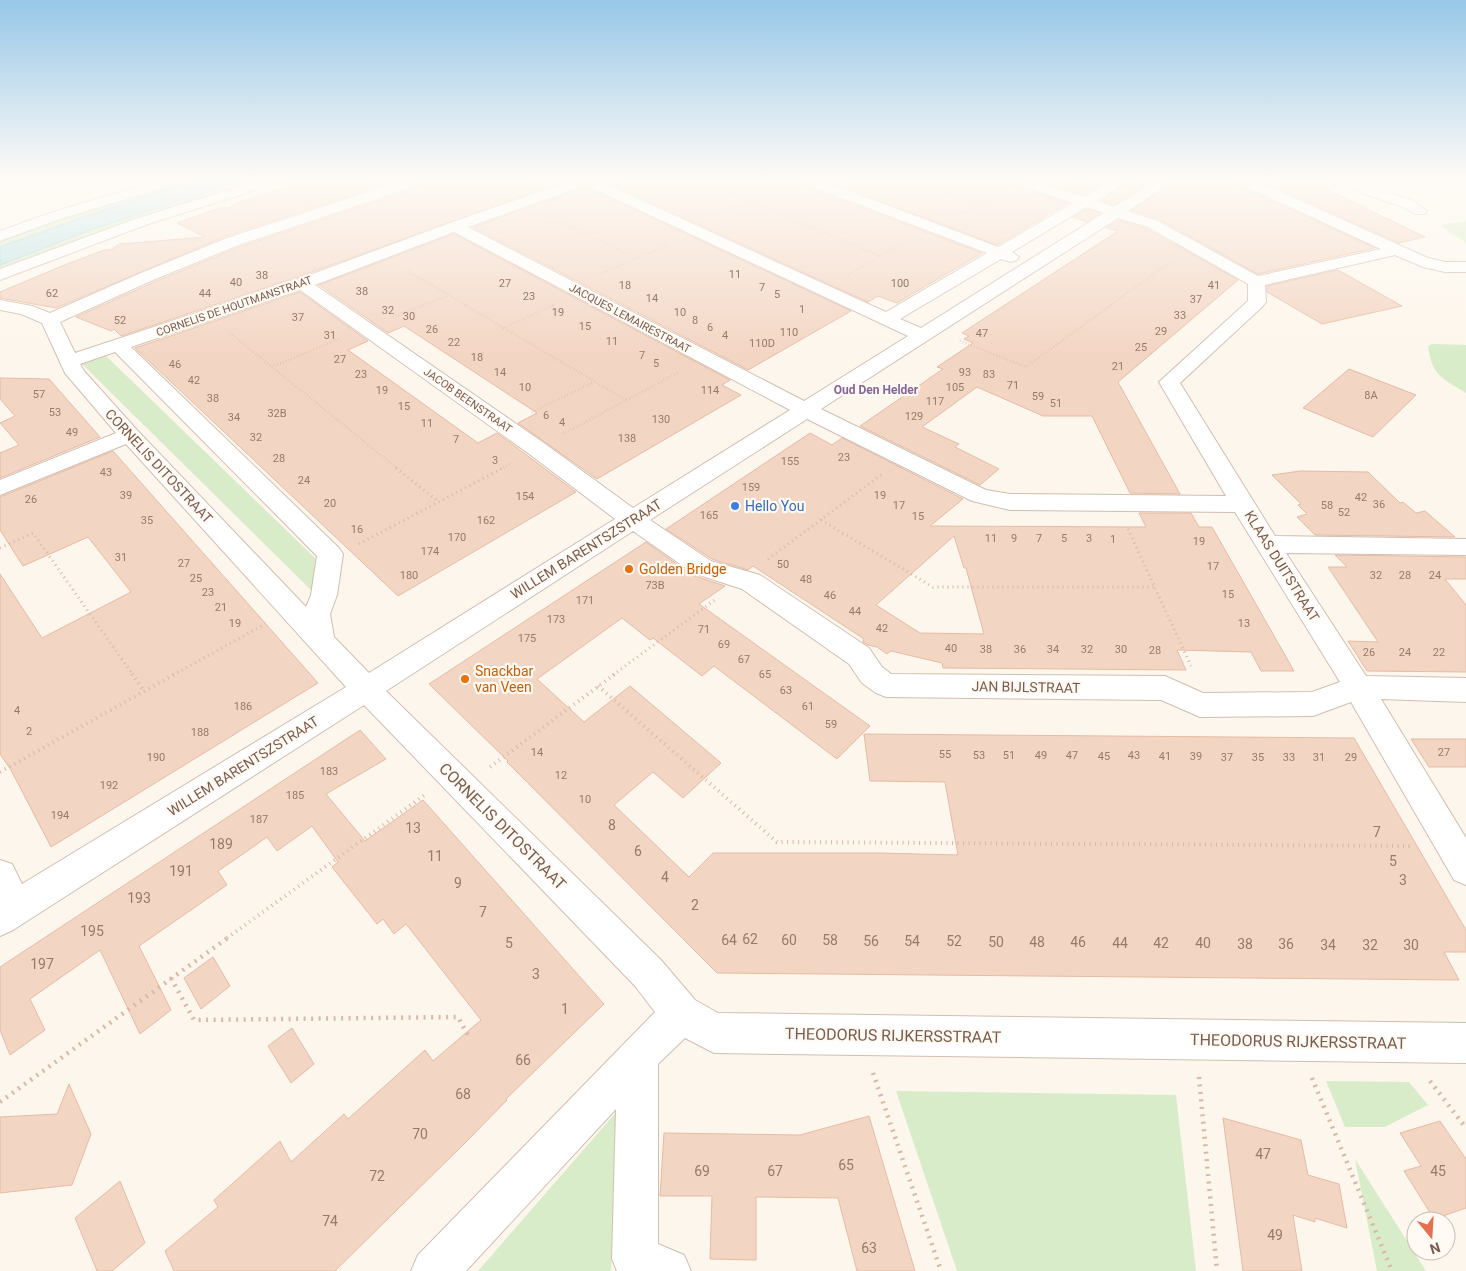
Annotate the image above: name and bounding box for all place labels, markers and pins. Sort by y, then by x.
place label: Hello You [745,498,804,514]
marker: Hello You [729,500,741,512]
place label: Golden Bridge [639,561,727,577]
marker: Golden Bridge [623,563,635,575]
place label: Snackbar van Veen [475,663,534,695]
marker: Snackbar van Veen [459,673,471,685]

